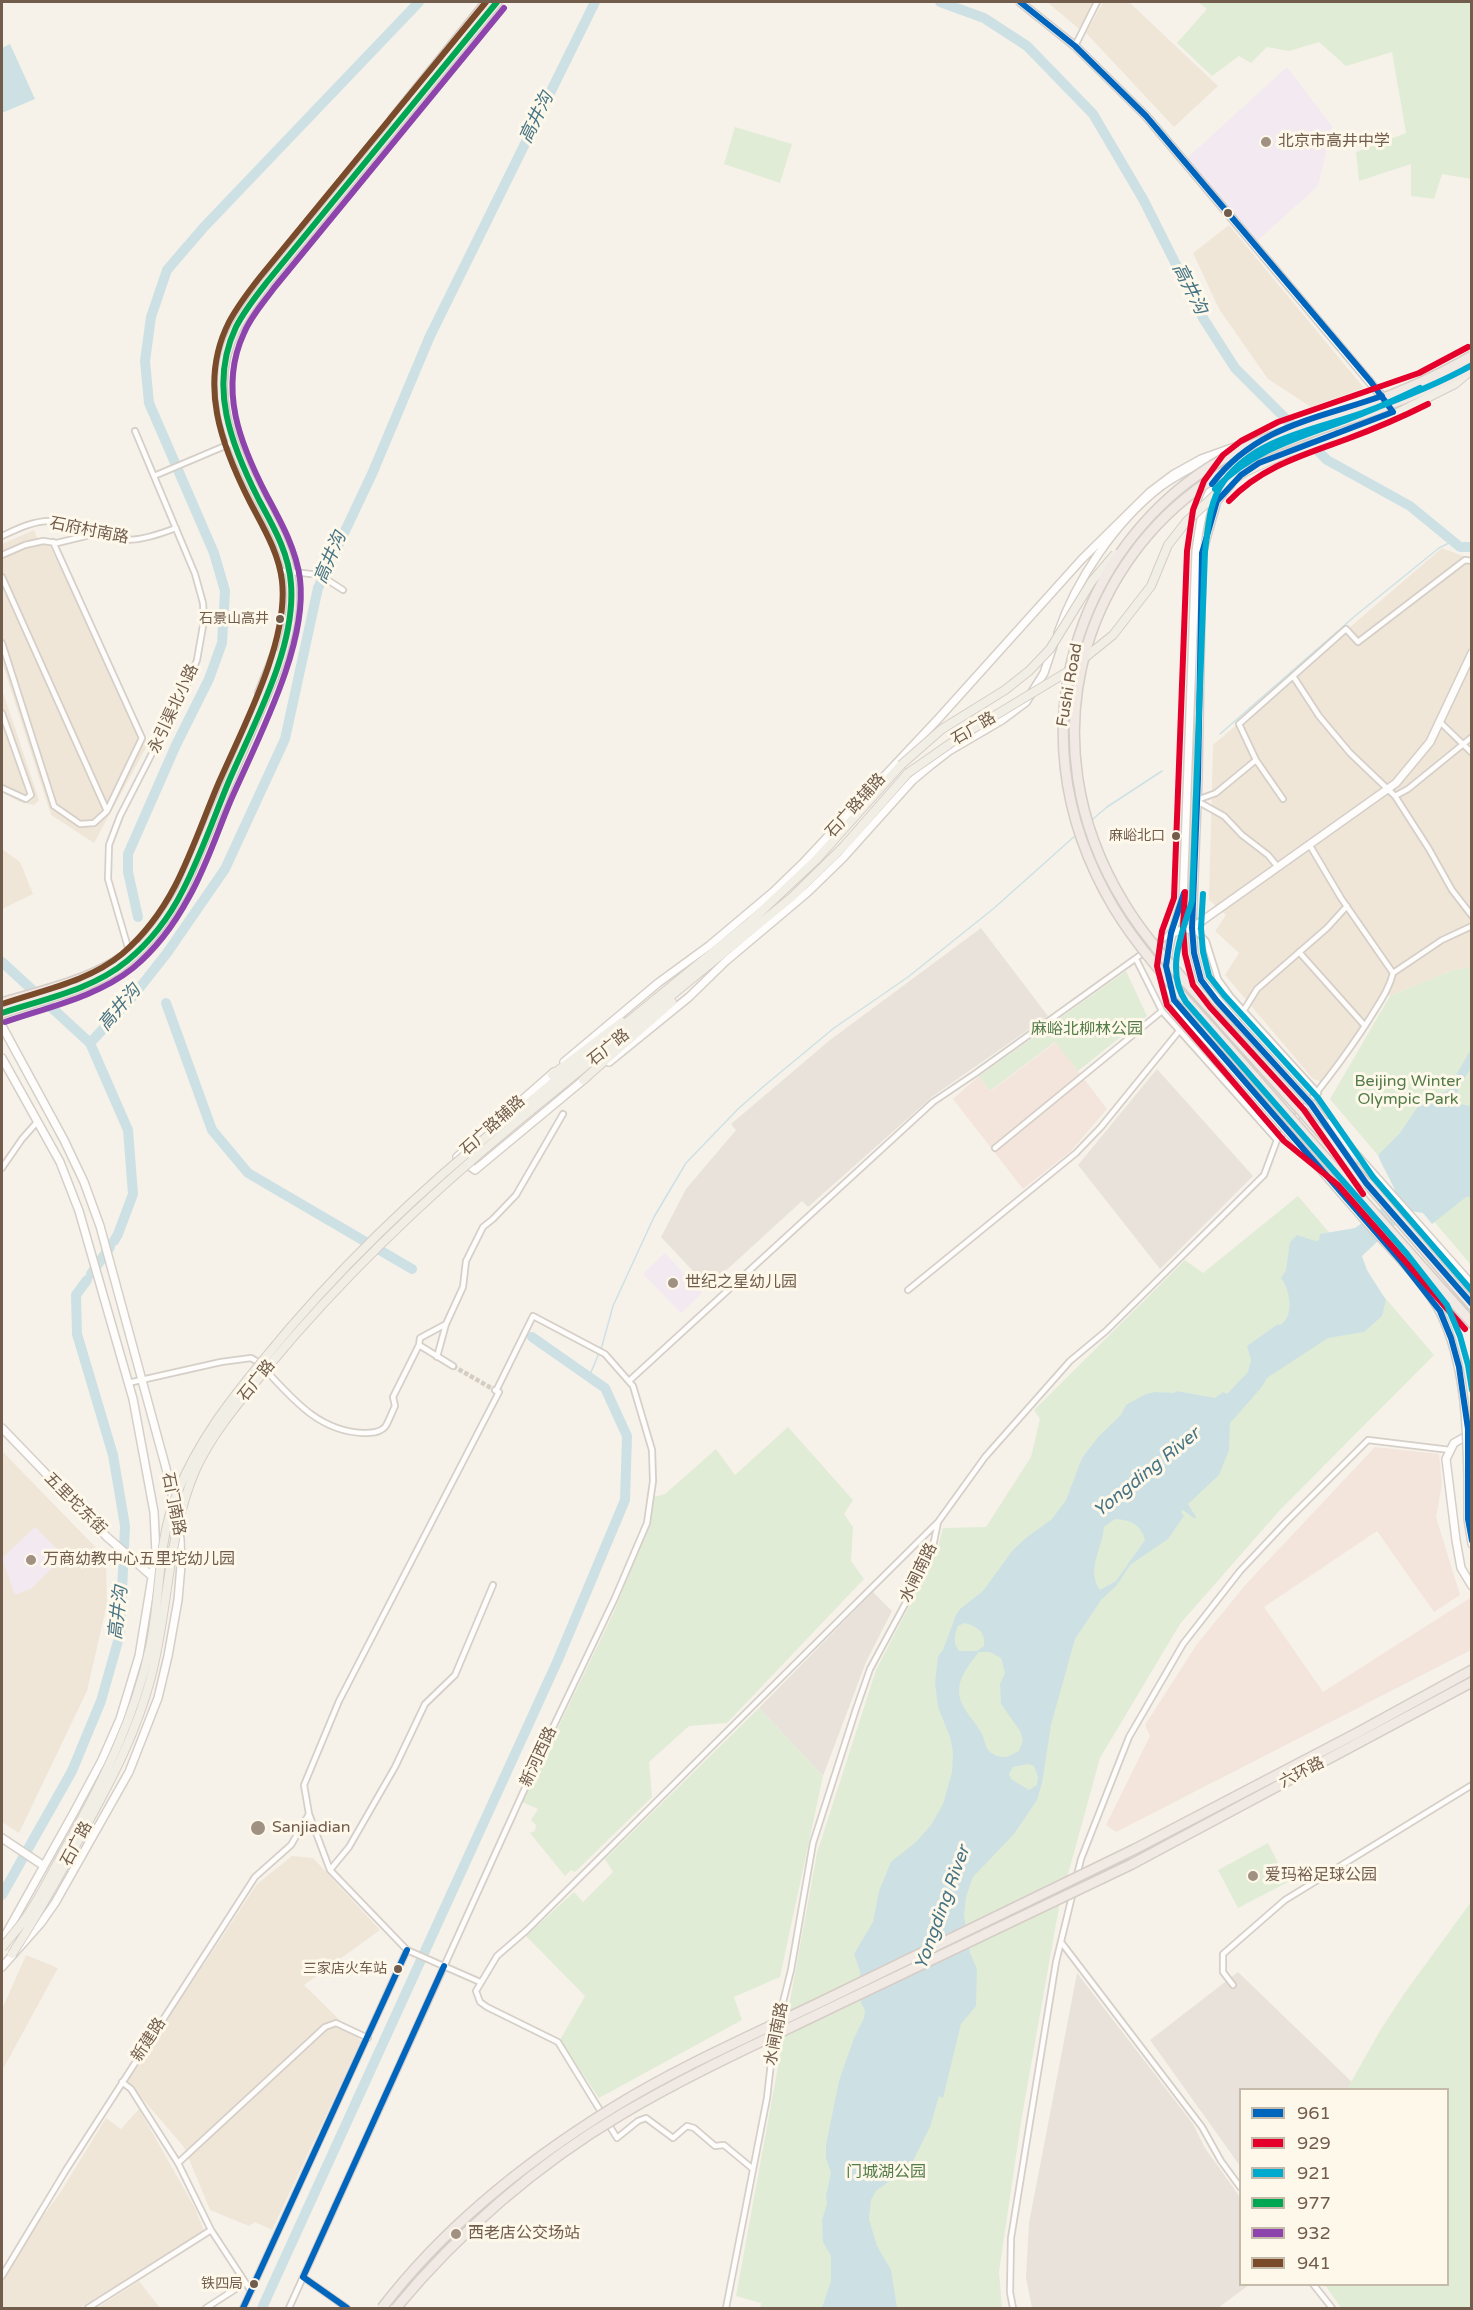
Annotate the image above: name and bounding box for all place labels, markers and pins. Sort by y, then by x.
place label: 北京市高井中学 [1278,132,1390,152]
marker: 北京市高井中学 [1259,135,1273,149]
unlabelled marker [1222,207,1234,219]
place label: 石景山高井 [199,611,269,627]
marker: 石景山高井 [274,613,286,625]
place label: 麻峪北口 [1109,828,1165,844]
marker: 麻峪北口 [1170,830,1182,842]
place label: 世纪之星幼儿园 [685,1273,797,1293]
marker: 世纪之星幼儿园 [666,1276,680,1290]
place label: 万商幼教中心五里坨幼儿园 [43,1550,235,1570]
marker: 万商幼教中心五里坨幼儿园 [24,1553,38,1567]
place label: Sanjiadian [272,1818,350,1838]
marker: Sanjiadian [249,1819,267,1837]
place label: 爱玛裕足球公园 [1265,1866,1377,1886]
marker: 爱玛裕足球公园 [1246,1869,1260,1883]
place label: 三家店火车站 [303,1961,387,1977]
marker: 三家店火车站 [392,1963,404,1975]
place label: 西老店公交场站 [468,2224,580,2244]
marker: 西老店公交场站 [449,2227,463,2241]
place label: 铁四局 [201,2276,243,2292]
marker: 铁四局 [248,2278,260,2290]

